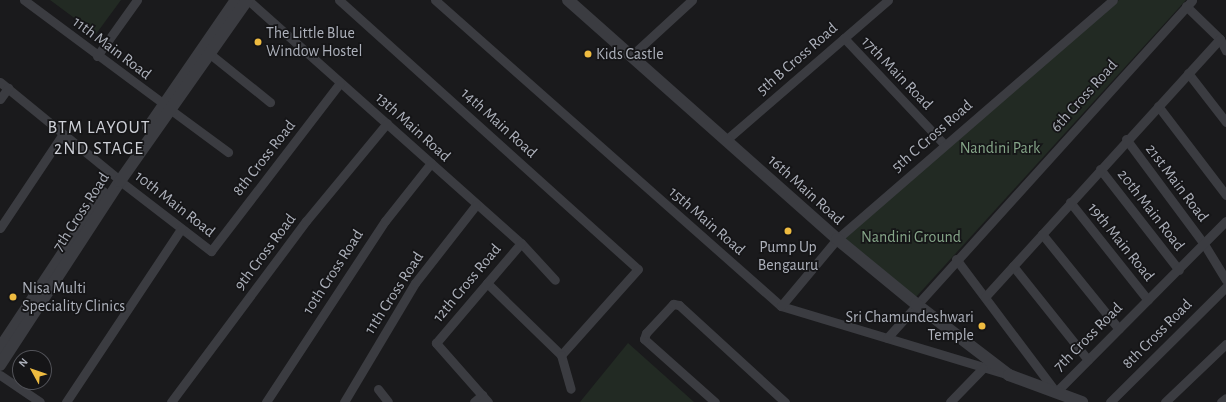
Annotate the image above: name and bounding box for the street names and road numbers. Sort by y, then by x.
street label: 11th Main Road [69,12,155,84]
street label: 5th B Cross Road [752,19,842,99]
street label: 17th Main Road [857,32,937,114]
street label: 6th Cross Road [1046,56,1122,136]
street label: 14th Main Road [457,84,541,162]
street label: 13th Main Road [371,88,455,166]
street label: 5th C Cross Road [888,96,976,176]
street label: 8th Cross Road [228,116,300,200]
street label: 21st Main Road [1141,140,1213,226]
street label: 16th Main Road [764,151,848,229]
street label: 20th Main Road [1113,165,1189,255]
street label: 10th Main Road [131,167,219,241]
street label: 7th Cross Road [48,169,114,255]
street label: 15th Main Road [665,183,749,259]
street label: 19th Main Road [1083,199,1159,285]
street label: 9th Cross Road [230,210,300,294]
street label: 10th Cross Road [298,226,368,318]
street label: 12th Cross Road [429,240,505,326]
street label: 11th Cross Road [360,248,428,338]
street label: 8th Cross Road [1118,295,1196,373]
street label: 7th Cross Road [1049,298,1127,376]

